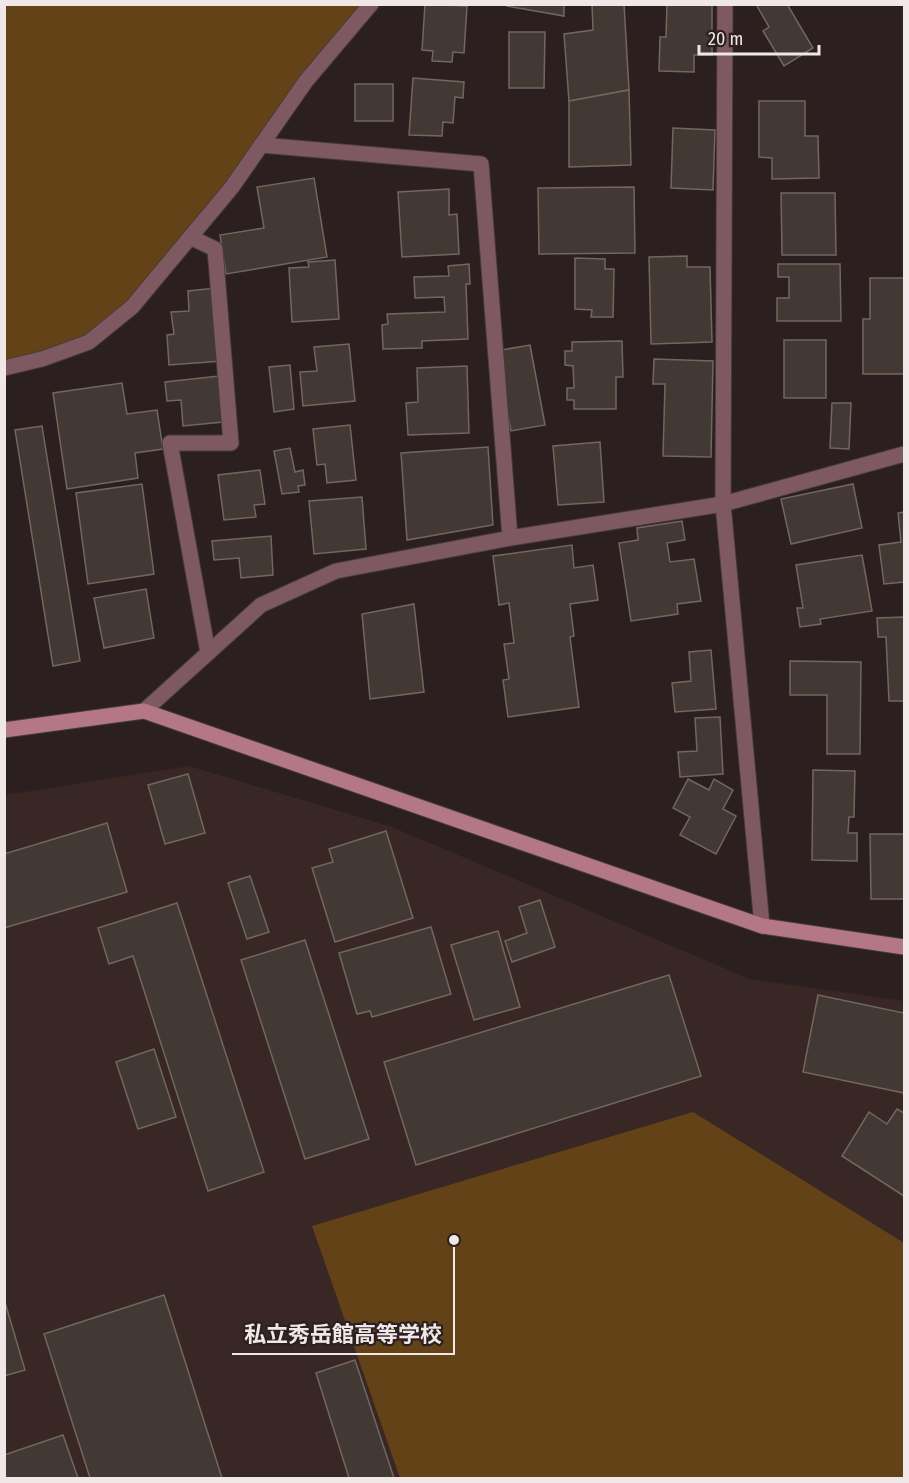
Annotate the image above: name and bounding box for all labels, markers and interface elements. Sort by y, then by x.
scale bar [699,18,819,56]
text: 20 m [708,28,743,50]
callout: 私立秀岳館高等学校 [232,1314,454,1354]
text: 私立秀岳館高等学校 [244,1321,442,1348]

